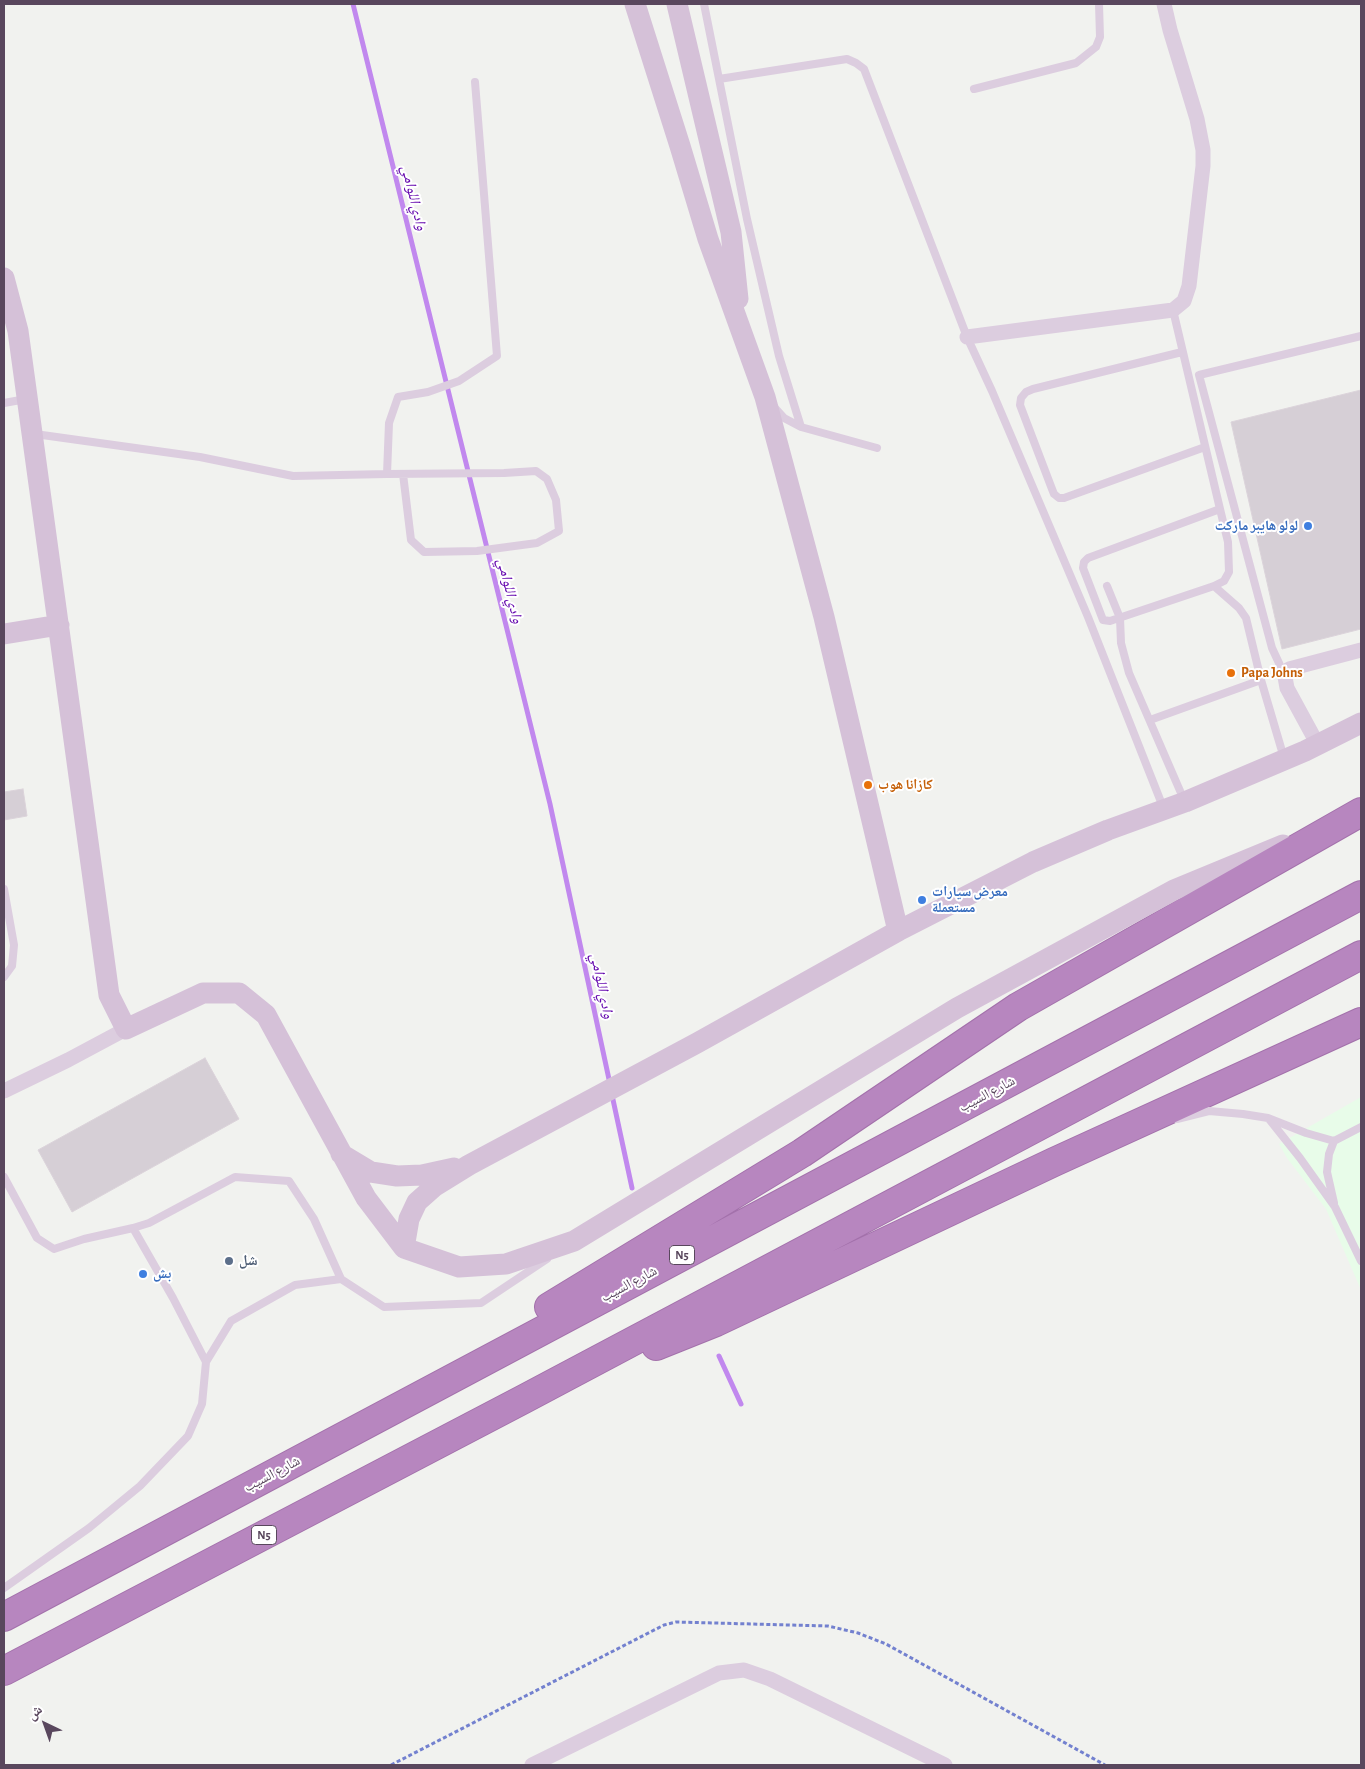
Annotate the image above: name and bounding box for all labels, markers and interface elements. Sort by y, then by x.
water label: وادي اللوامي [397,164,431,232]
place label: لولو هايبر ماركت [1215,518,1298,534]
marker: لولو هايبر ماركت [1302,520,1314,532]
water label: وادي اللوامي [493,557,527,625]
place label: Papa Johns [1241,665,1303,681]
marker: Papa Johns [1225,667,1237,679]
place label: كازانا هوب [878,777,933,793]
marker: كازانا هوب [862,779,874,791]
place label: معرض سيارات مستعملة [932,884,1008,916]
marker: معرض سيارات مستعملة [916,894,928,906]
water label: وادي اللوامي [586,952,618,1020]
street label: شارع السيب [956,1072,1018,1116]
road number: N5 [670,1246,694,1264]
place label: شل [239,1253,257,1269]
marker: شل [223,1255,235,1267]
street label: شارع السيب [598,1262,660,1306]
place label: بش [153,1266,171,1282]
marker: بش [137,1268,149,1280]
street label: شارع السيب [241,1452,303,1496]
road number: N5 [252,1526,276,1544]
north arrow [20,1699,70,1749]
text: ش [25,1703,45,1723]

